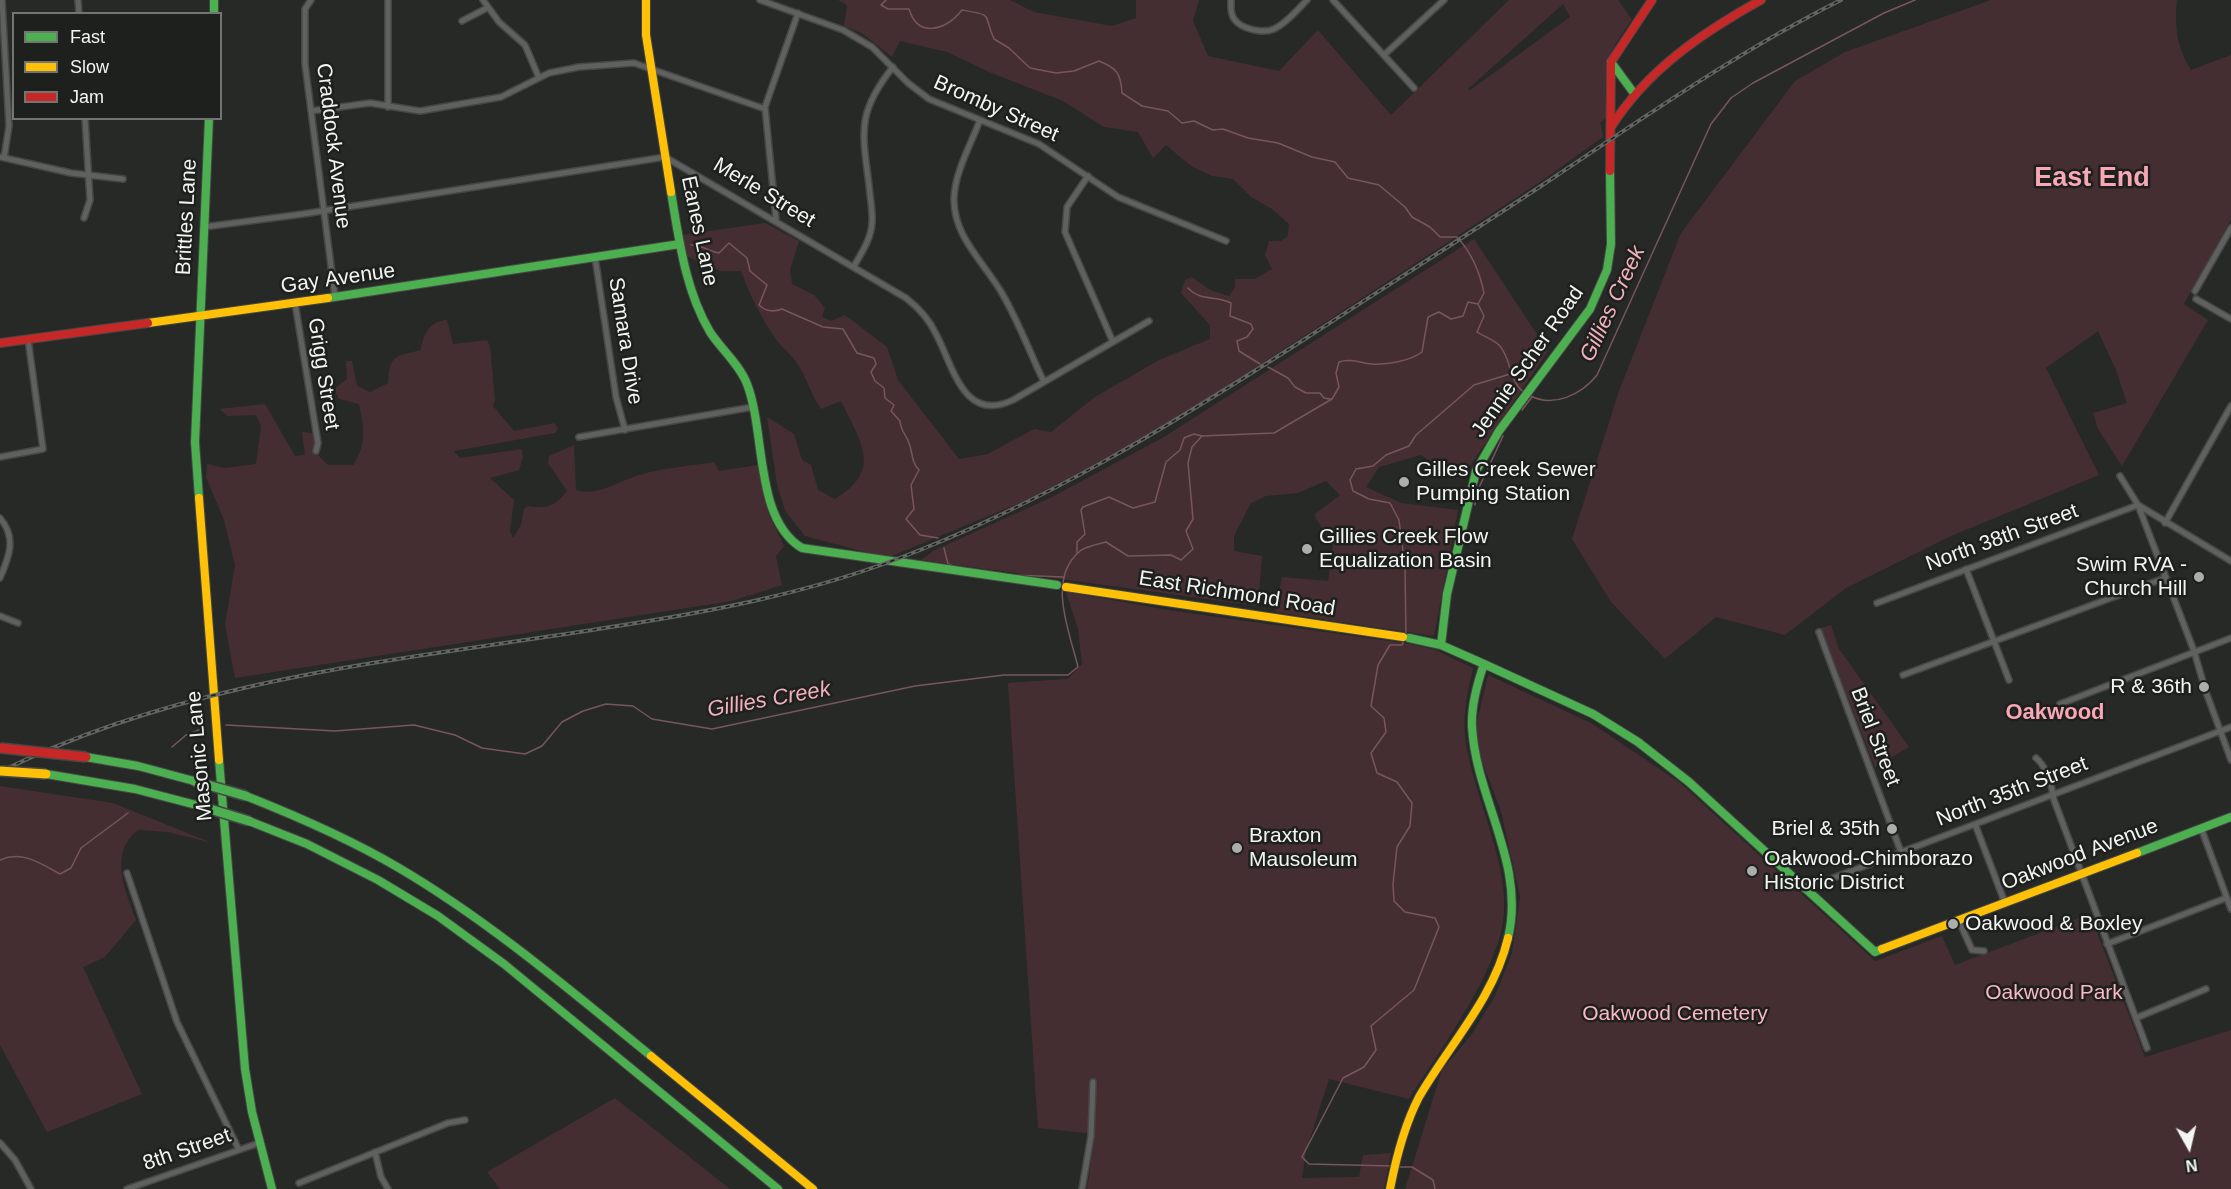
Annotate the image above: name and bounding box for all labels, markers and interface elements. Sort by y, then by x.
legend [12,12,222,120]
text: Fast [70,27,105,47]
text: Slow [70,57,109,77]
street label: Craddock Avenue [310,62,356,230]
street label: Bromby Street [930,70,1062,148]
text: Jam [70,87,104,107]
street label: Merle Street [708,153,820,233]
street label: Brittles Lane [171,158,203,276]
district label: East End [2034,163,2150,195]
street label: Eanes Lane [675,174,723,288]
water label: Gillies Creek [1575,242,1651,366]
street label: Gay Avenue [279,259,397,299]
street label: Samara Drive [603,276,647,406]
street label: Jennie Scher Road [1466,282,1590,442]
street label: Grigg Street [302,316,344,432]
place label: Gilles Creek Sewer Pumping Station [1416,457,1596,507]
marker: Gilles Creek Sewer Pumping Station [1397,475,1411,489]
street label: North 38th Street [1923,499,2081,577]
place label: Gillies Creek Flow Equalization Basin [1319,524,1492,574]
marker: Gillies Creek Flow Equalization Basin [1300,542,1314,556]
place label: Swim RVA - Church Hill [2076,552,2187,602]
street label: East Richmond Road [1137,566,1337,622]
marker: Swim RVA - Church Hill [2192,570,2206,584]
place label: R & 36th [2110,674,2192,700]
water label: Gillies Creek [705,676,833,724]
marker: R & 36th [2197,680,2211,694]
street label: Briel Street [1845,684,1905,790]
street label: Masonic Lane [182,690,218,822]
district label: Oakwood [2005,700,2105,726]
street label: North 35th Street [1933,752,2091,832]
street label: Oakwood Avenue [1998,814,2162,896]
place label: Briel & 35th [1771,816,1880,842]
marker: Briel & 35th [1885,822,1899,836]
place label: Braxton Mausoleum [1249,823,1358,873]
marker: Braxton Mausoleum [1230,841,1244,855]
place label: Oakwood-Chimborazo Historic District [1764,846,1973,896]
marker: Oakwood-Chimborazo Historic District [1745,864,1759,878]
place label: Oakwood & Boxley [1965,911,2142,937]
marker: Oakwood & Boxley [1946,917,1960,931]
park label: Oakwood Park [1985,980,2123,1006]
park label: Oakwood Cemetery [1582,1001,1768,1027]
north arrow [2159,1117,2219,1177]
street label: 8th Street [140,1123,234,1177]
text: N [2185,1156,2198,1175]

